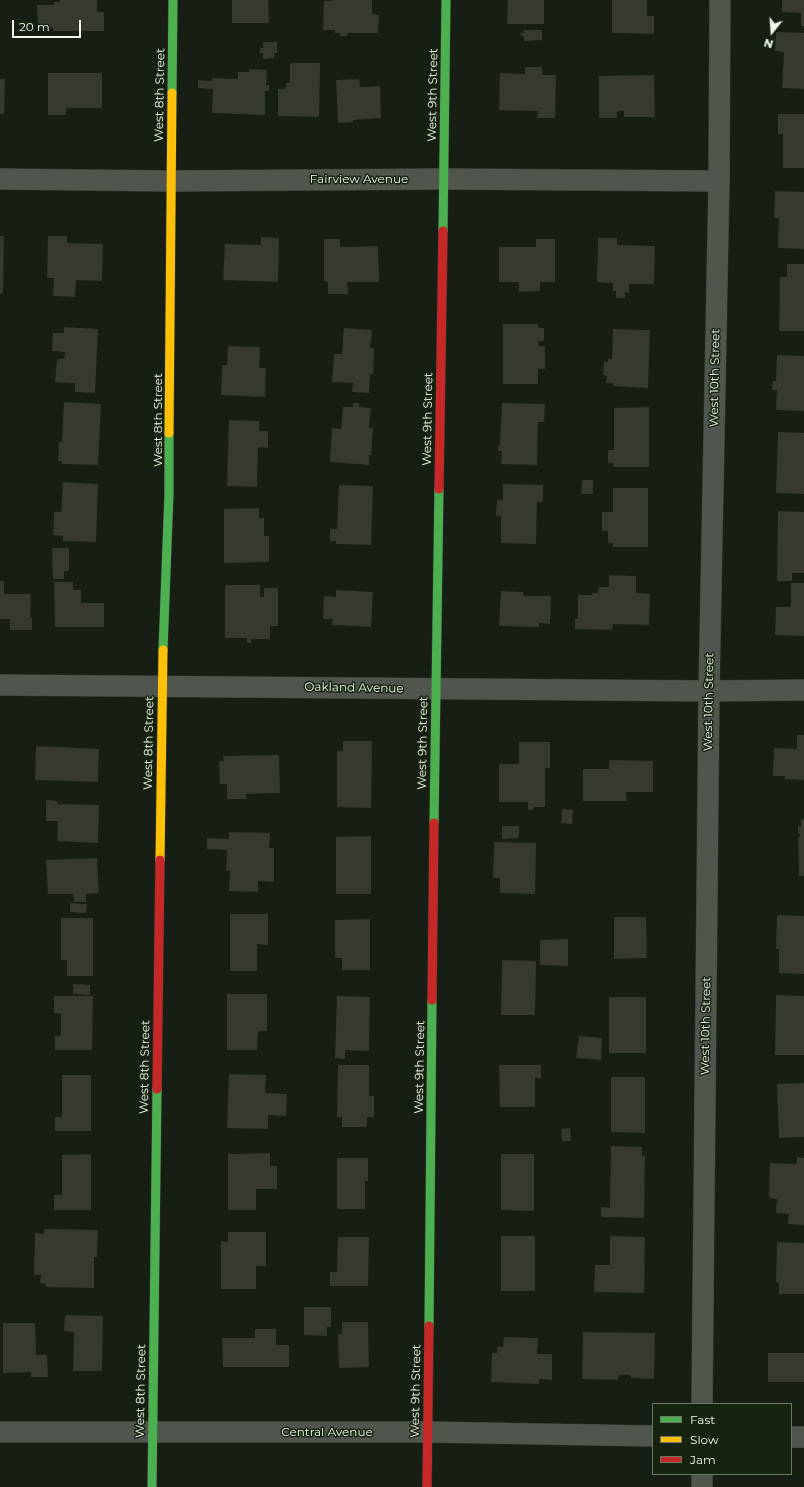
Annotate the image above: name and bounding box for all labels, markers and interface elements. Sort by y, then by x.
scale bar [14,12,83,38]
north arrow [752,12,792,52]
text: 20 m [19,19,50,34]
text: N [762,35,775,51]
street label: West 8th Street [152,48,168,142]
street label: West 9th Street [425,48,441,142]
street label: Fairview Avenue [310,172,408,186]
street label: West 10th Street [707,329,723,427]
street label: West 9th Street [420,372,436,466]
street label: West 8th Street [151,373,165,467]
street label: West 10th Street [701,653,717,751]
street label: Oakland Avenue [304,680,404,696]
street label: West 8th Street [141,696,157,790]
street label: West 9th Street [415,696,431,790]
street label: West 10th Street [698,977,714,1075]
street label: West 8th Street [137,1020,153,1114]
street label: West 9th Street [412,1020,428,1114]
street label: West 8th Street [133,1344,149,1438]
street label: West 9th Street [408,1344,424,1438]
legend [652,1403,792,1475]
text: Fast [690,1412,715,1427]
street label: Central Avenue [281,1425,373,1439]
text: Slow [690,1432,719,1447]
text: Jam [690,1452,716,1467]

